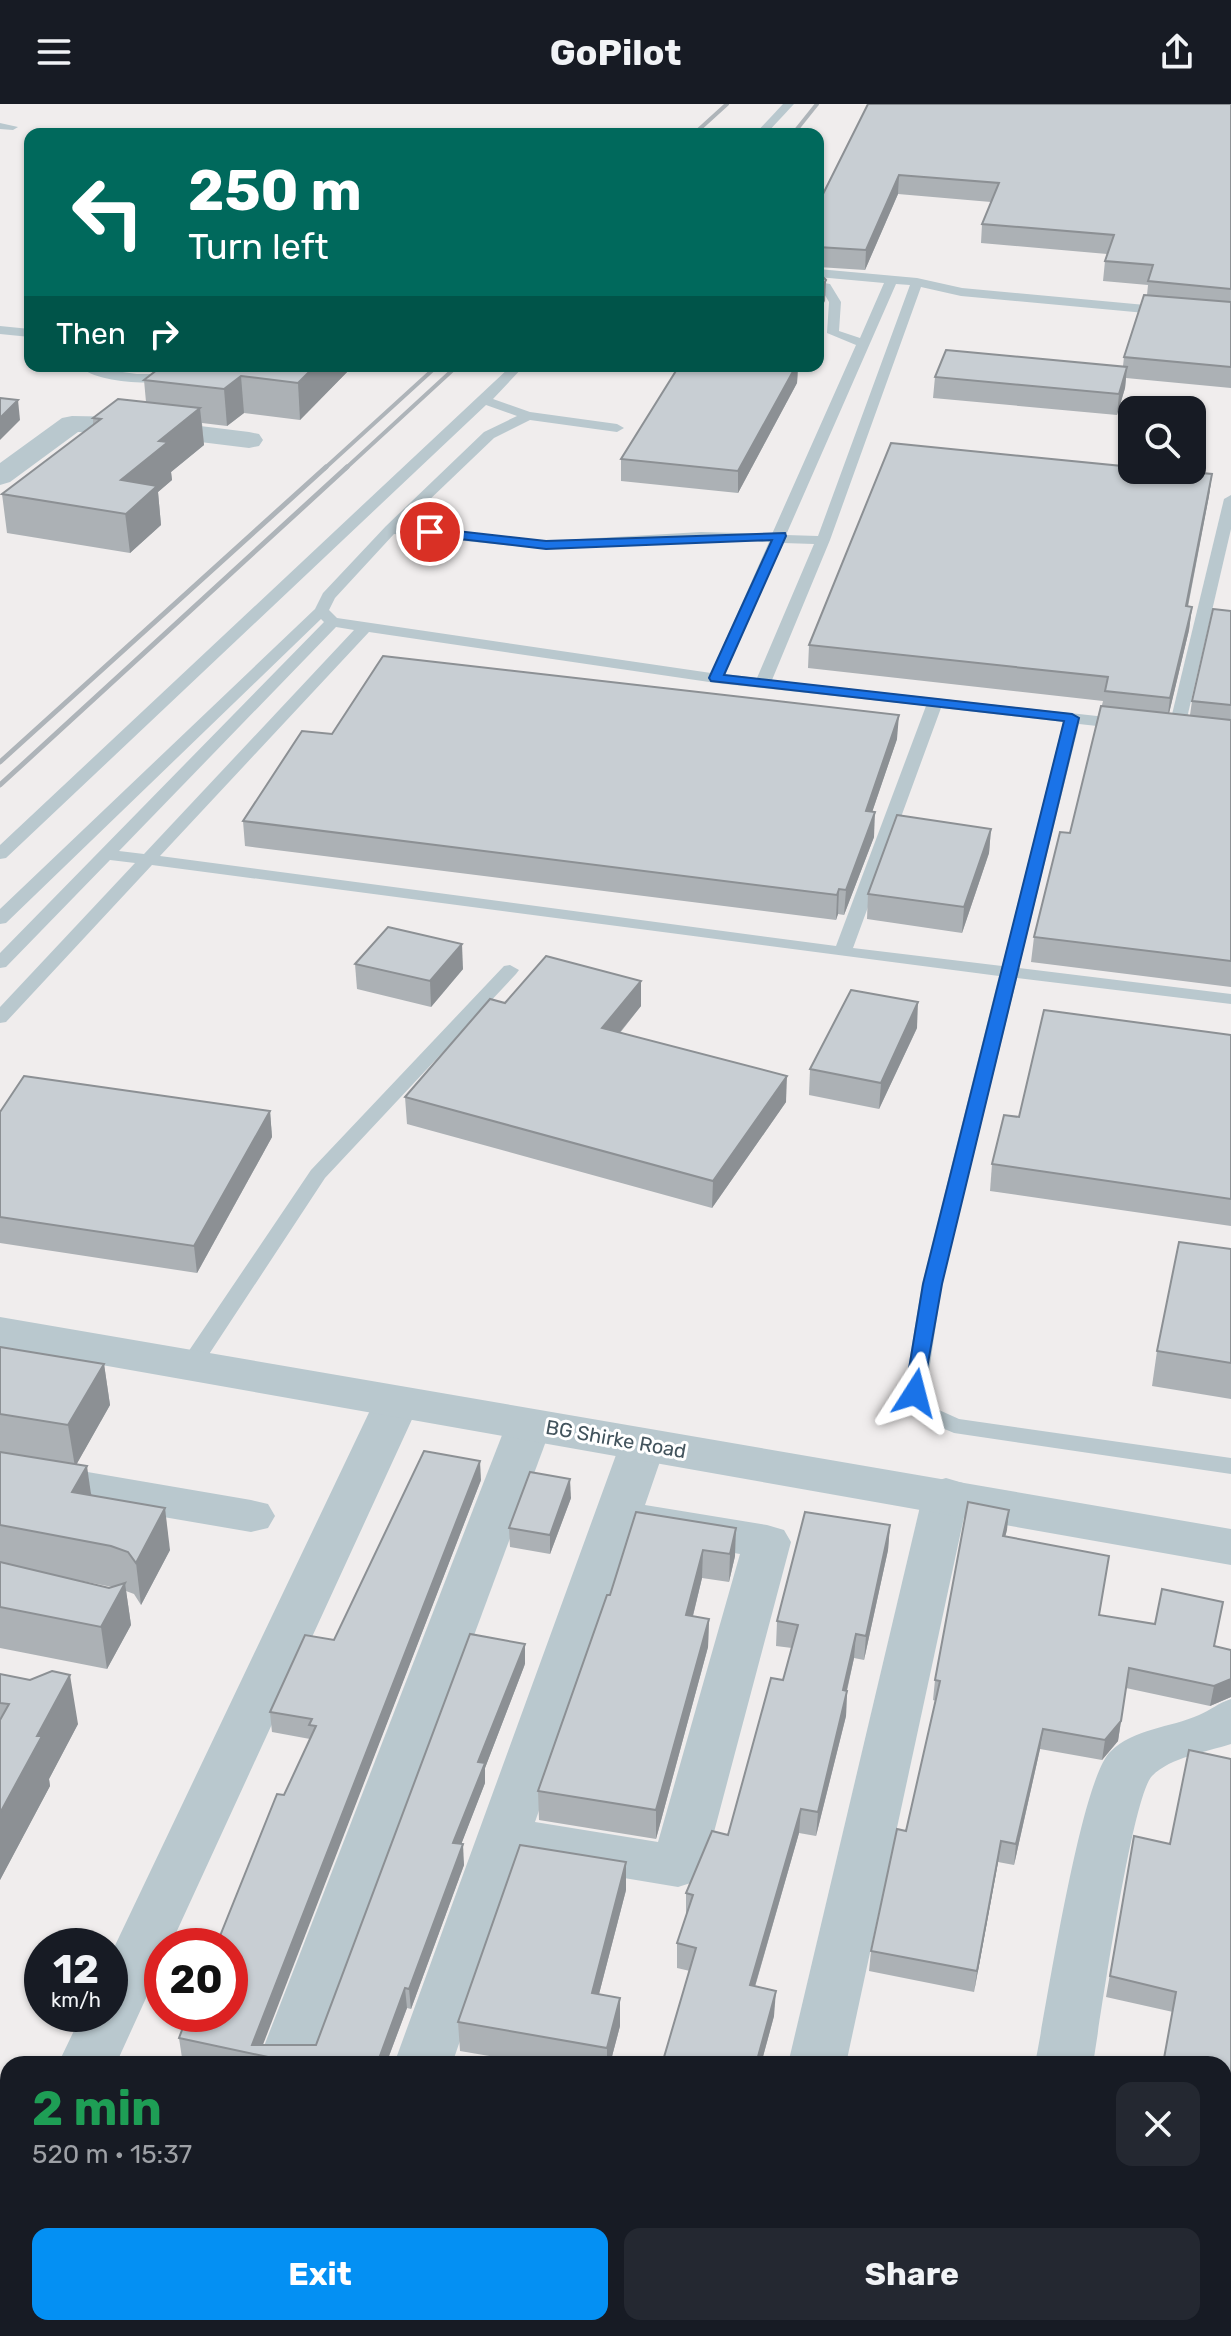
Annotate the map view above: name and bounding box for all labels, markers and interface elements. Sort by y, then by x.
icon: menu [32,30,76,74]
icon: share [1155,30,1199,74]
text: GoPilot [550,31,681,74]
text: 250 m [188,158,362,224]
icon: left [56,160,160,264]
text: Turn left [188,225,329,268]
icon: right [142,312,186,356]
text: Then [56,316,126,352]
map controls [1118,396,1206,484]
button: search [1118,396,1206,484]
pin [396,498,464,566]
icon: arrive [408,510,452,554]
position arrow [873,1351,957,1435]
street label: BG Shirke Road [544,1415,688,1463]
speed limit sign: 20 [144,1928,248,2032]
text: 12 [53,1946,99,1993]
text: km/h [51,1988,101,2012]
text: 2 min [32,2080,162,2137]
button: close [1116,2082,1200,2166]
text: 520 m · 15:37 [32,2139,192,2170]
button: Exit [32,2228,608,2320]
button: Share [624,2228,1200,2320]

